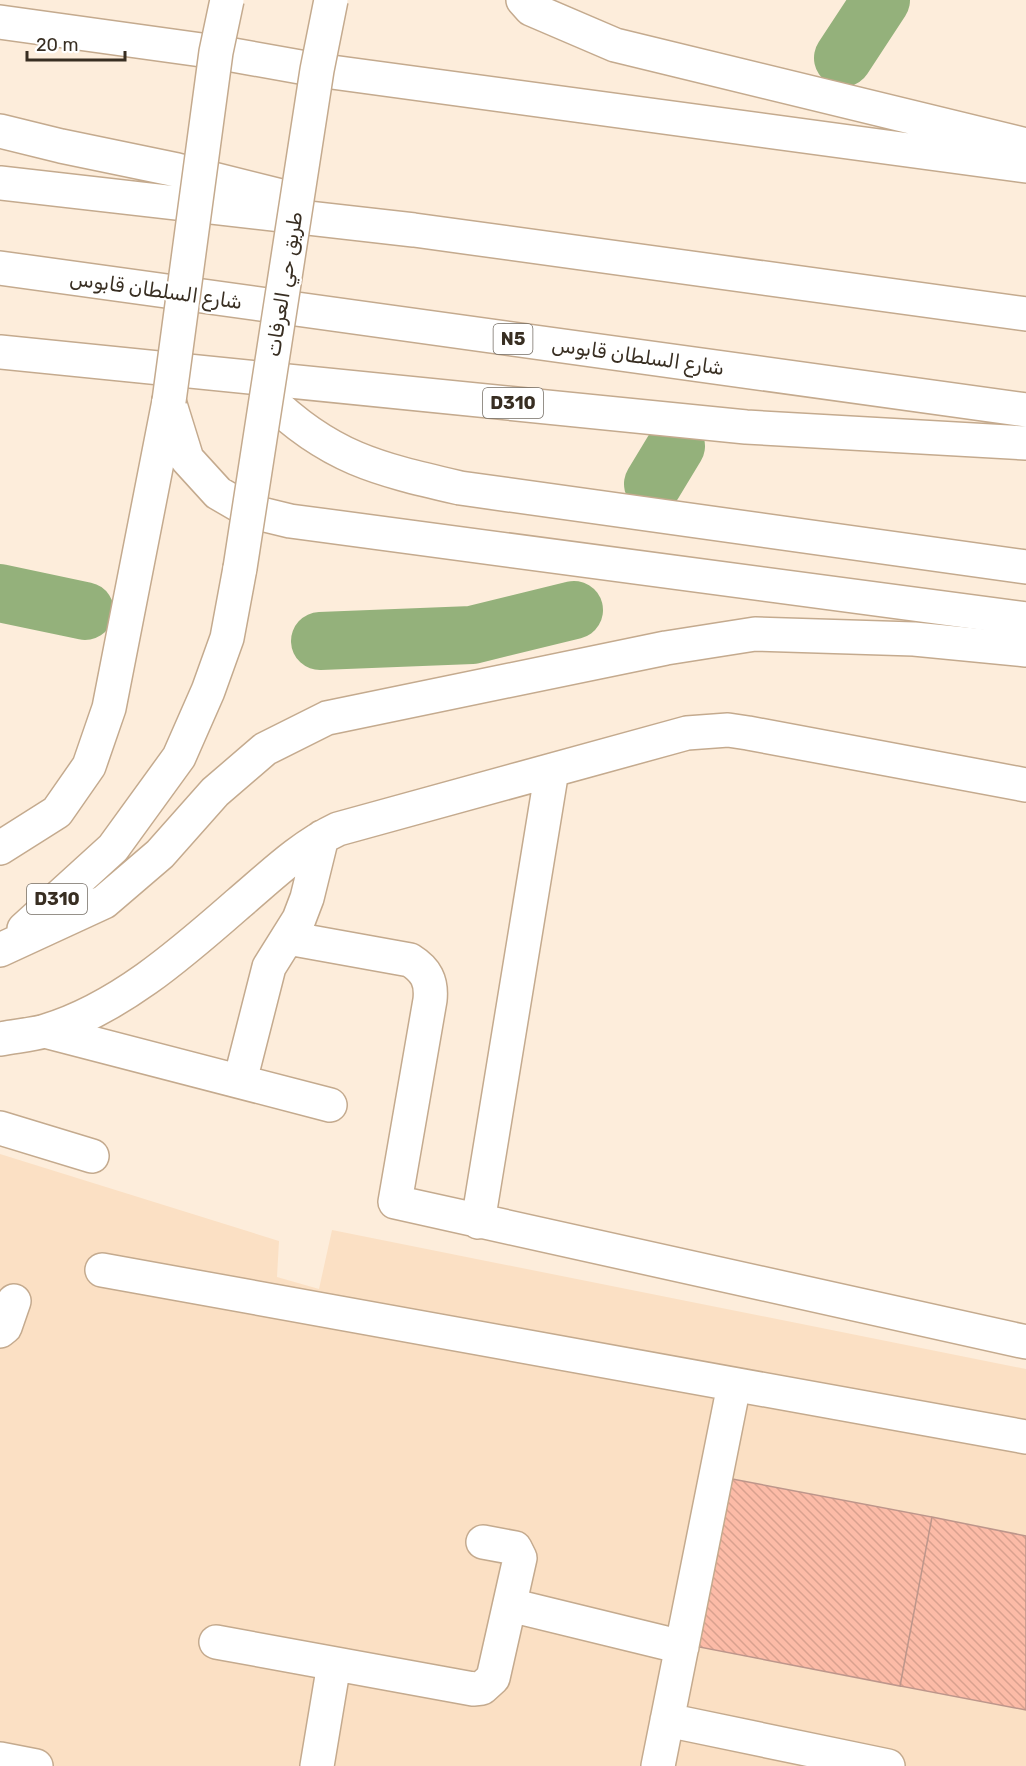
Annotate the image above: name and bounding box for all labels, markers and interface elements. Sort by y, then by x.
scale bar [27,24,124,62]
text: 20 m [36,34,78,56]
street label: طريق حي العرفات [261,210,310,359]
street label: شارع السلطان قابوس [68,266,244,316]
road number: N5 [494,324,532,354]
street label: شارع السلطان قابوس [550,332,726,382]
road number: D310 [483,388,543,418]
road number: D310 [27,884,87,914]

